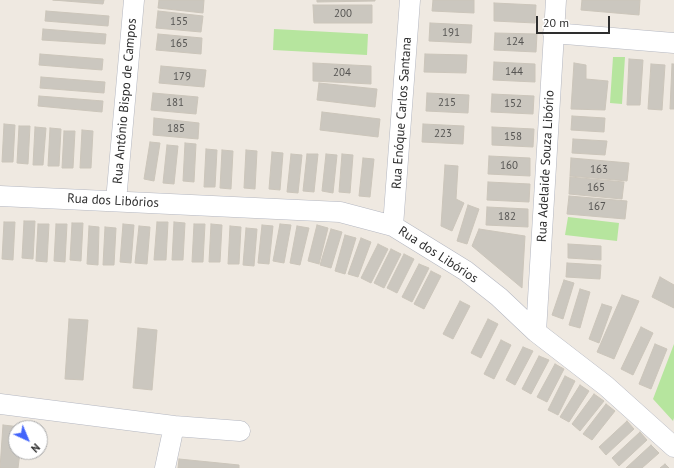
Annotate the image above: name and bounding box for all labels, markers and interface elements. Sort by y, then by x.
house number: 200 [334,7,352,21]
scale bar [538,8,612,34]
house number: 155 [170,15,188,29]
text: 20 m [543,15,569,30]
street label: Rua Antônio Bispo de Campos [110,17,140,185]
house number: 191 [442,26,460,40]
house number: 124 [506,35,524,49]
street label: Rua Enóque Carlos Santana [389,36,415,190]
house number: 165 [170,37,188,51]
house number: 144 [505,65,523,79]
house number: 204 [333,66,351,80]
house number: 179 [173,70,191,84]
street label: Rua Adelaide Souza Libório [534,90,558,242]
house number: 181 [166,96,184,110]
house number: 215 [438,96,456,110]
house number: 152 [504,97,522,111]
house number: 185 [167,122,185,136]
house number: 223 [434,127,452,141]
house number: 158 [504,130,522,144]
house number: 160 [500,159,518,173]
house number: 163 [590,163,608,177]
house number: 165 [587,181,605,195]
street label: Rua dos Libórios [67,191,159,211]
house number: 167 [588,200,606,214]
house number: 182 [498,210,516,224]
street label: Rua dos Libórios [395,223,481,287]
north arrow [8,420,48,460]
text: N [28,440,43,455]

